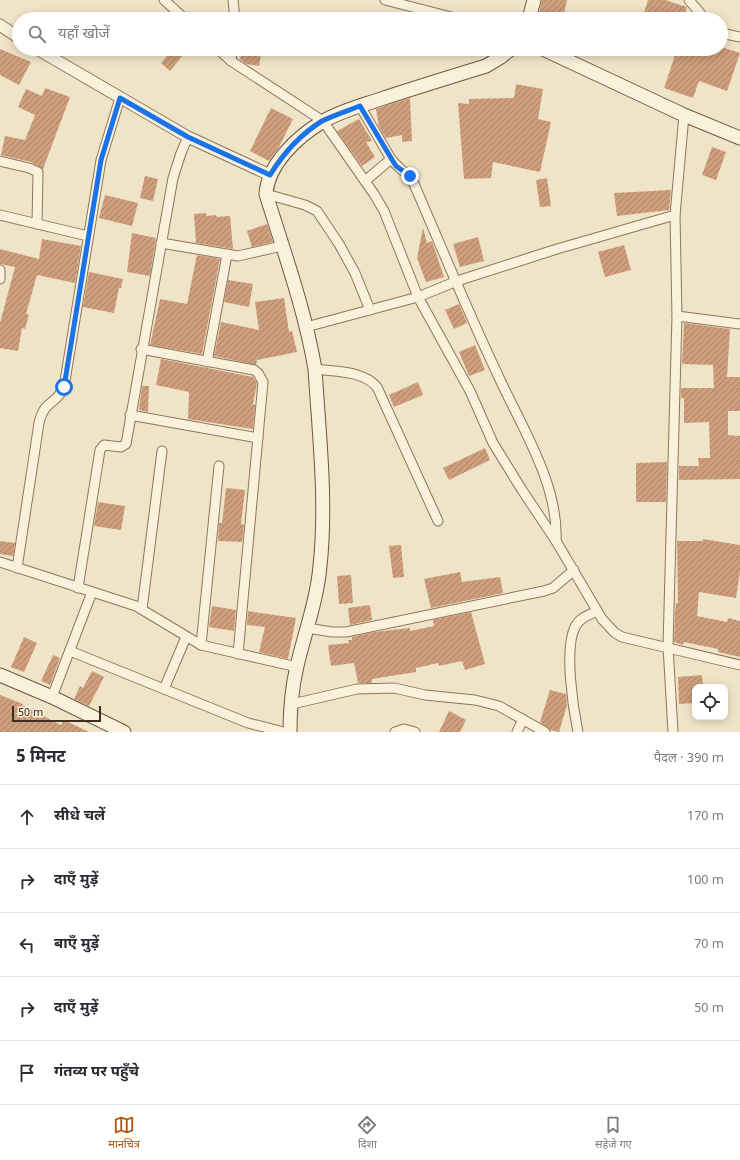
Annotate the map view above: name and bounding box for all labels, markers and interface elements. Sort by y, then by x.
search box [12,12,728,56]
icon: search [26,23,48,45]
text: यहाँ खोजें [58,25,110,44]
route end [401,167,419,185]
route start [55,378,73,396]
map controls [692,684,728,720]
button: locate [692,684,728,720]
scale bar [12,704,101,723]
text: 50 m [18,706,43,720]
text: 5 मिनट [16,747,66,769]
text: पैदल · 390 m [654,750,724,767]
icon: ahead [16,806,38,828]
text: सीधे चलें [54,807,105,826]
text: 170 m [687,808,724,825]
icon: right [16,870,38,892]
text: दाएँ मुड़ें [54,871,98,890]
text: 100 m [687,872,724,889]
icon: left [16,934,38,956]
text: बाएँ मुड़ें [54,935,99,954]
text: 70 m [694,936,724,953]
icon: right [16,998,38,1020]
text: दाएँ मुड़ें [54,999,98,1018]
text: 50 m [694,1000,724,1017]
icon: arrive [16,1062,38,1084]
text: गंतव्य पर पहुँचे [54,1063,139,1082]
tab: मानचित्र [108,1114,140,1152]
tab: दिशा [356,1114,378,1152]
tab: सहेजे गए [595,1114,632,1152]

